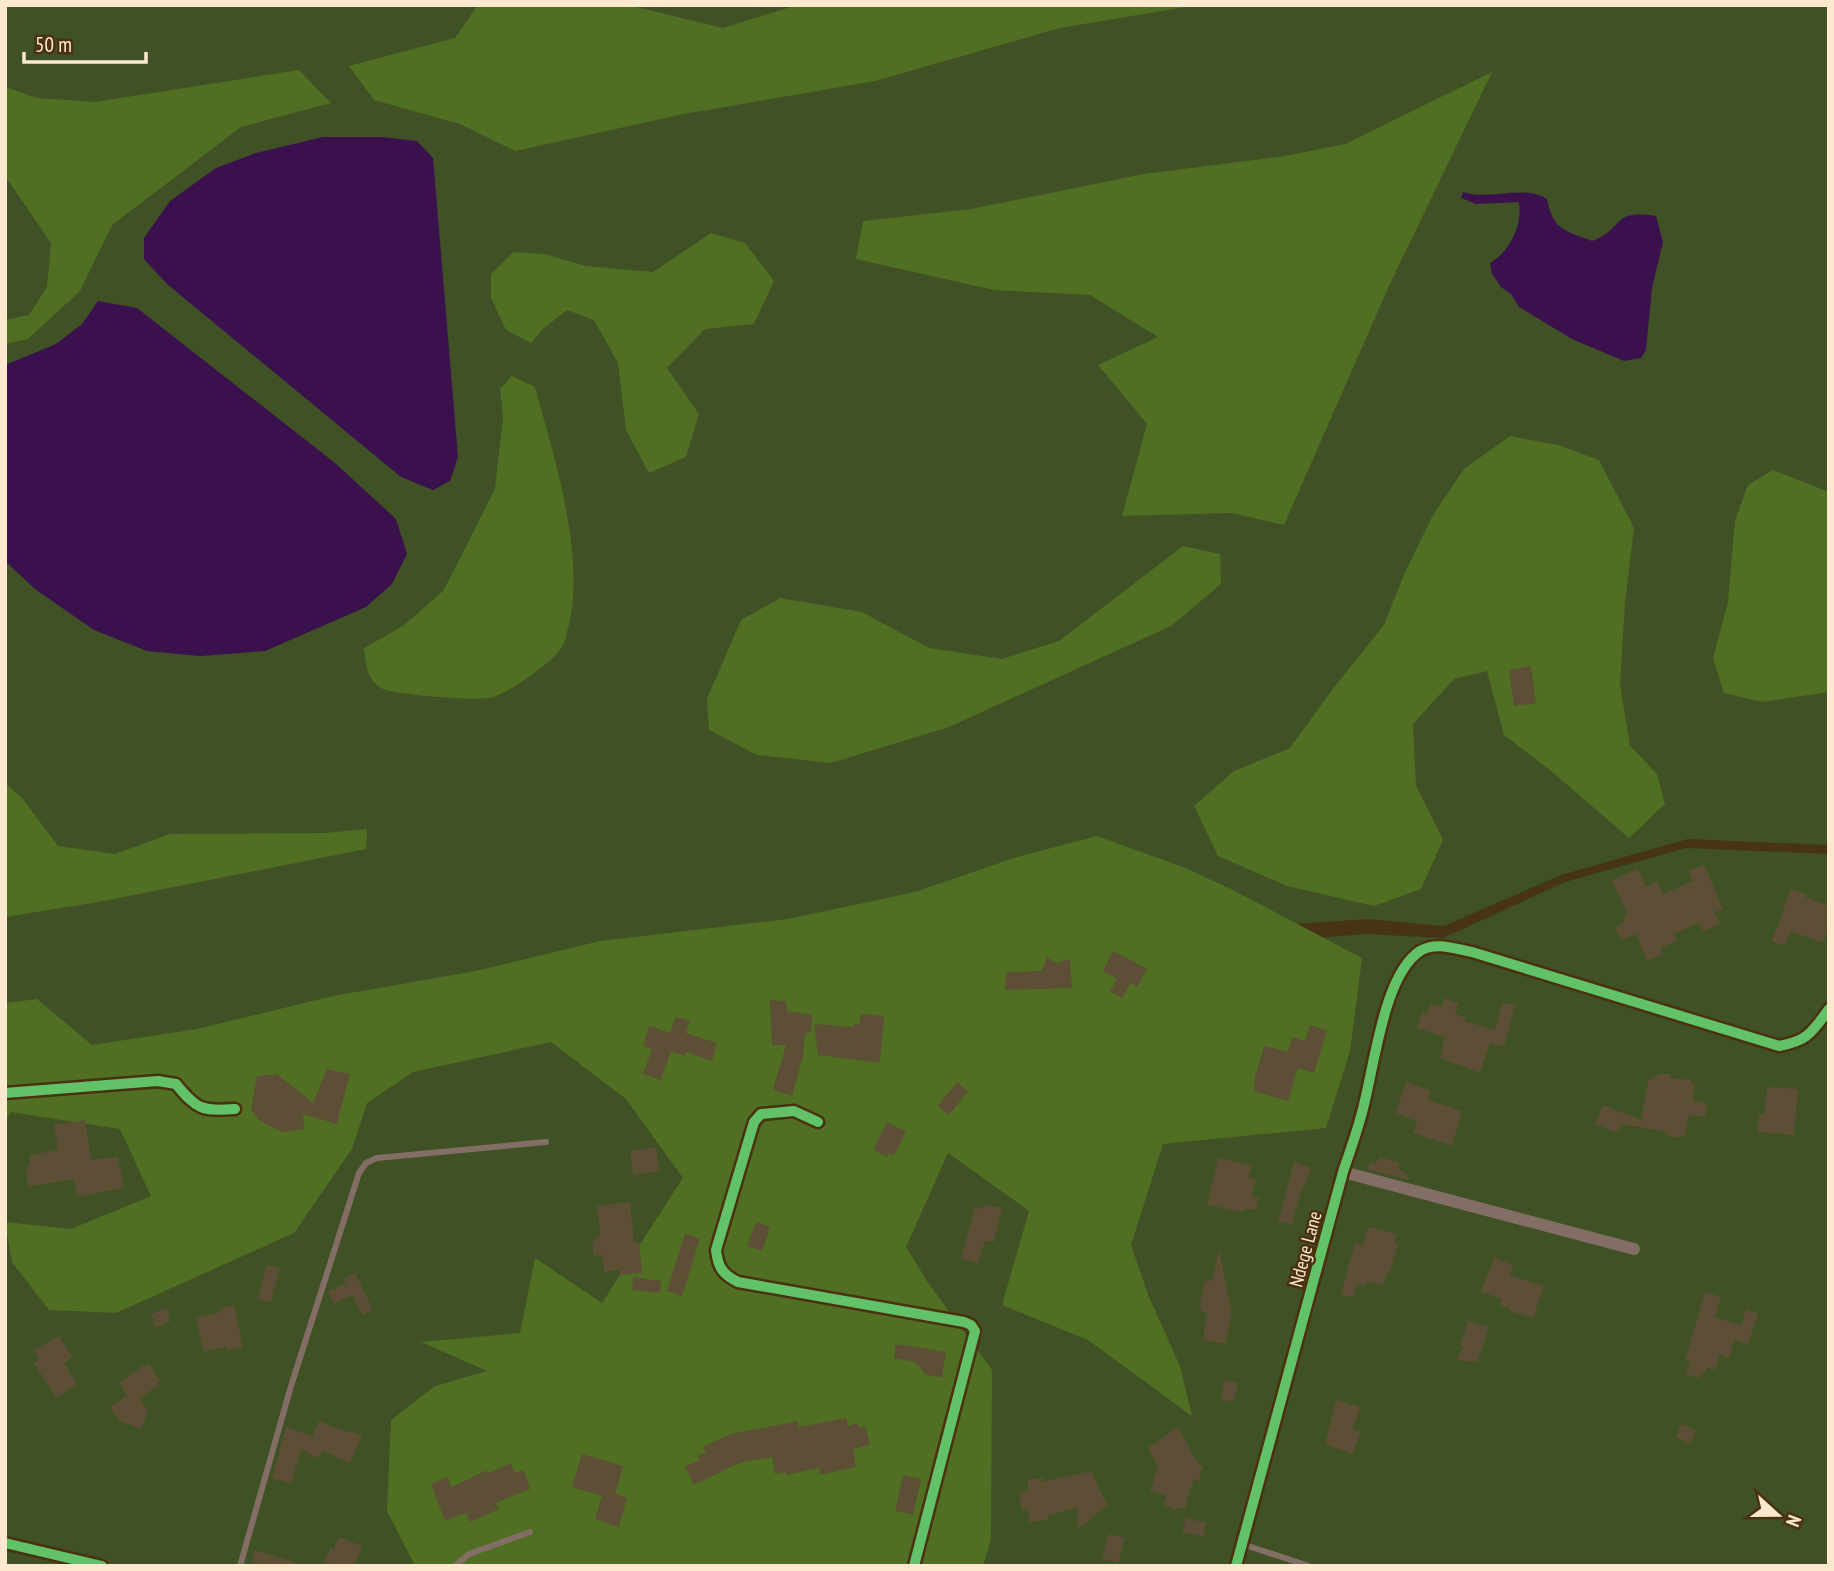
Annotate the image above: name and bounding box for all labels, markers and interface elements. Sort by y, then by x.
scale bar [24,21,147,65]
text: 50 m [35,31,72,58]
street label: Ndege Lane [1283,1208,1327,1290]
north arrow [1743,1480,1813,1550]
text: N [1781,1512,1807,1530]

